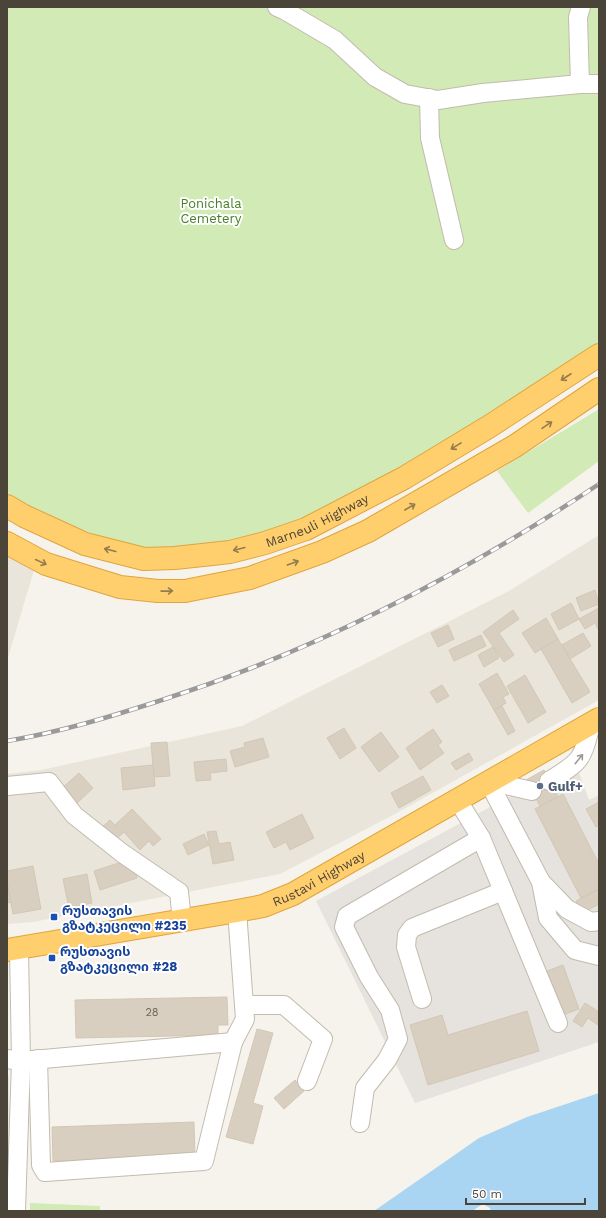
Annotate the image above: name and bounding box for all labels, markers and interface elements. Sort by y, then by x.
park label: Ponichala Cemetery [180,196,242,226]
one-way arrow [560,373,572,381]
one-way arrow [541,420,553,428]
one-way arrow [450,443,462,451]
street label: Marneuli Highway [264,491,371,550]
one-way arrow [404,502,416,510]
one-way arrow [104,546,117,554]
one-way arrow [232,546,245,554]
one-way arrow [286,558,298,566]
one-way arrow [35,559,47,566]
one-way arrow [160,587,173,595]
one-way arrow [575,753,583,764]
place label: Gulf+ [548,779,583,794]
marker: Gulf+ [535,781,545,791]
street label: Rustavi Highway [270,847,368,909]
place label: რუსთავის გზატკეცილი #235 [62,903,187,934]
marker: რუსთავის გზატკეცილი #235 [49,912,59,922]
place label: რუსთავის გზატკეცილი #28 [60,944,177,975]
marker: რუსთავის გზატკეცილი #28 [47,953,57,963]
house number: 28 [145,1006,159,1019]
scale bar [466,1180,585,1206]
text: 50 m [472,1187,502,1201]

